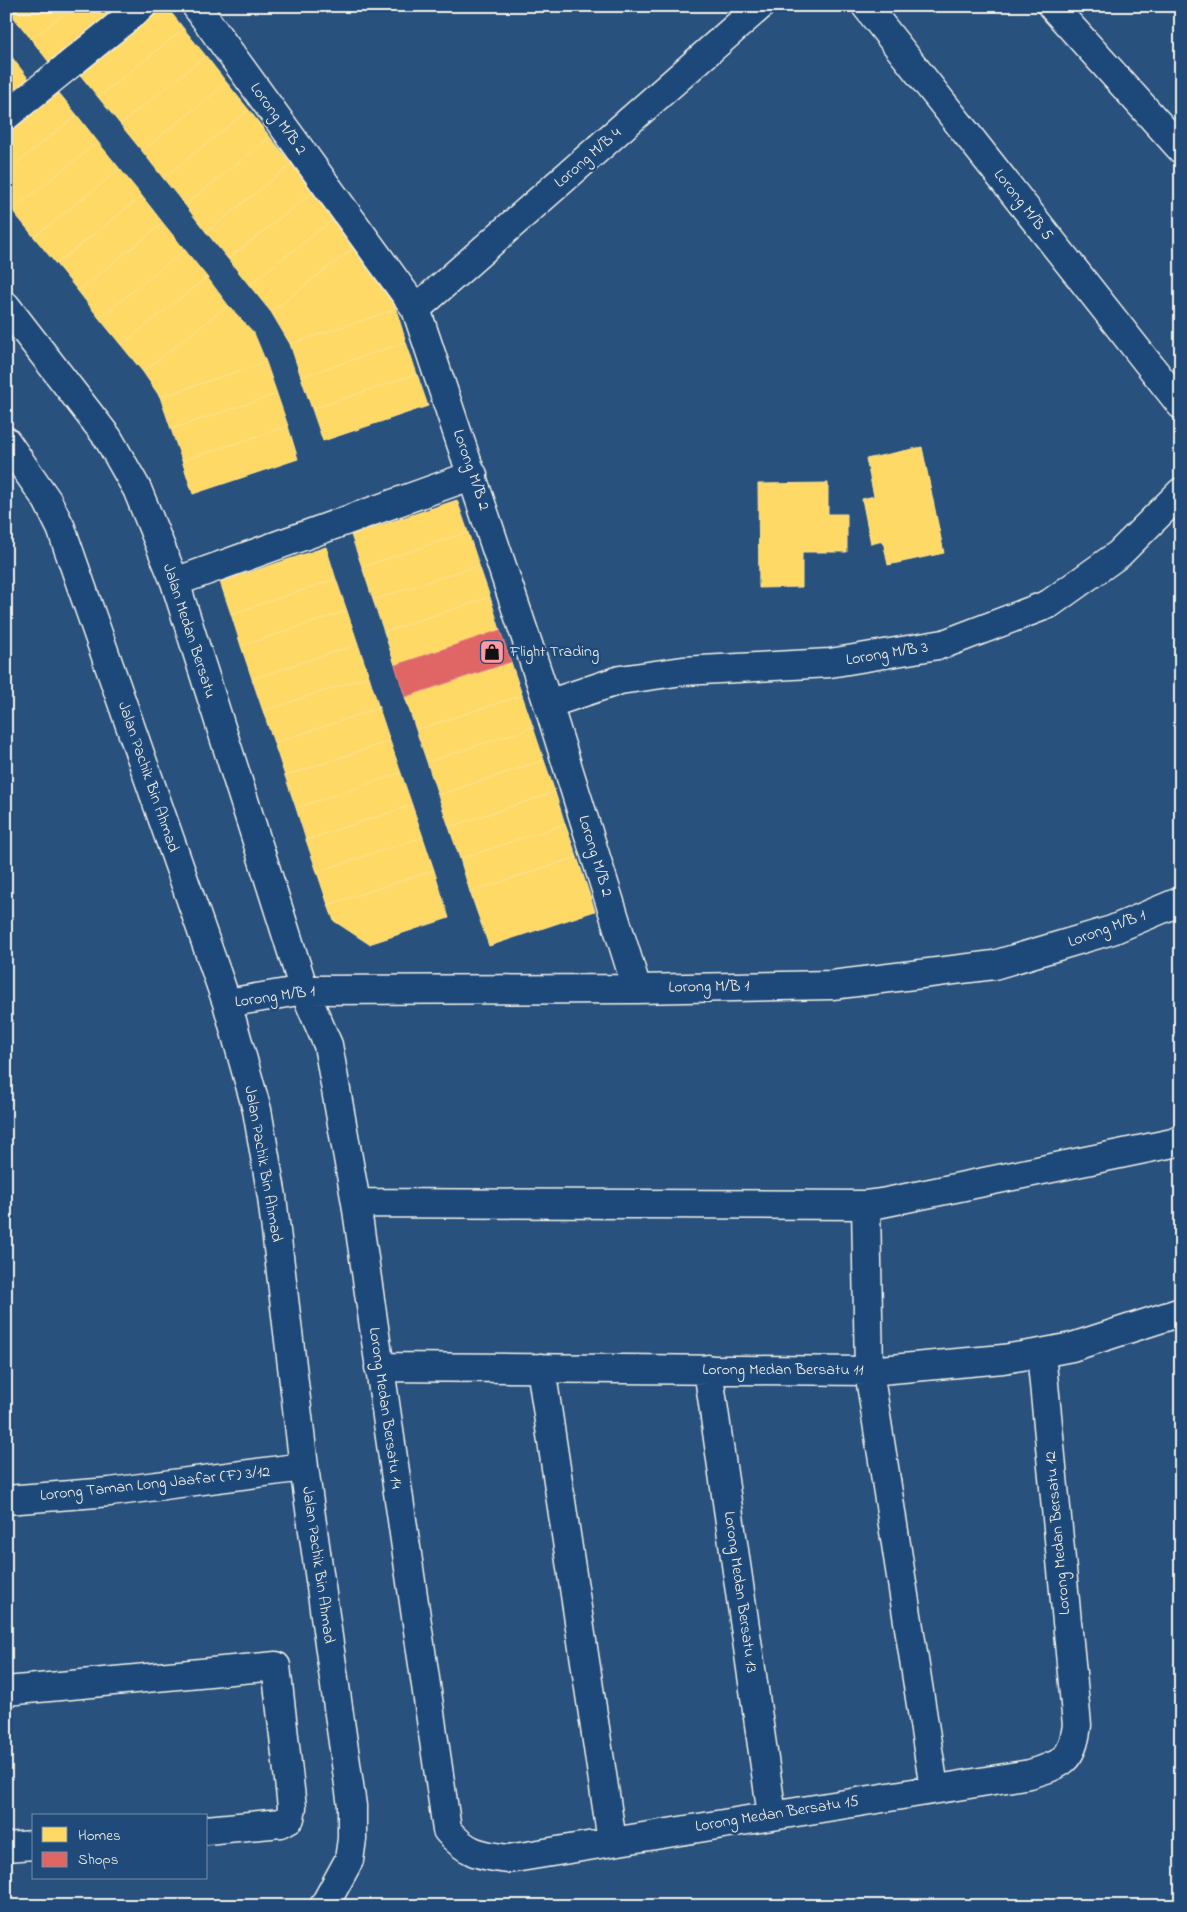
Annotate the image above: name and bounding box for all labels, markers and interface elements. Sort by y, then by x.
street label: Lorong M/B 2 [244,78,312,160]
street label: Lorong M/B 4 [549,122,627,194]
street label: Lorong M/B 5 [987,164,1059,246]
street label: Lorong M/B 2 [446,426,496,514]
street label: Jalan Medan Bersatu [156,561,222,701]
street label: Lorong M/B 3 [844,636,930,672]
shop icon: Flight Trading [479,639,505,665]
place label: Flight Trading [509,640,599,664]
street label: Jalan Pachik Bin Ahmad [111,698,185,856]
street label: Lorong M/B 2 [571,812,619,900]
street label: Lorong M/B 1 [1065,904,1149,954]
street label: Lorong M/B 1 [668,974,750,1000]
street label: Lorong M/B 1 [233,979,317,1015]
street label: Jalan Pachik Bin Ahmad [237,1084,289,1244]
street label: Lorong Medan Bersatu 14 [362,1326,408,1491]
street label: Lorong Medan Bersatu 11 [702,1358,864,1382]
street label: Lorong Medan Bersatu 12 [1039,1450,1077,1616]
street label: Lorong Taman Long Jaafar (F) 3/12 [39,1460,271,1508]
street label: Jalan Pachik Bin Ahmad [295,1485,341,1645]
street label: Lorong Medan Bersatu 13 [717,1510,763,1674]
street label: Lorong Medan Bersatu 15 [693,1789,861,1839]
legend [32,1814,208,1880]
text: Homes [78,1825,121,1847]
text: Shops [78,1849,118,1871]

